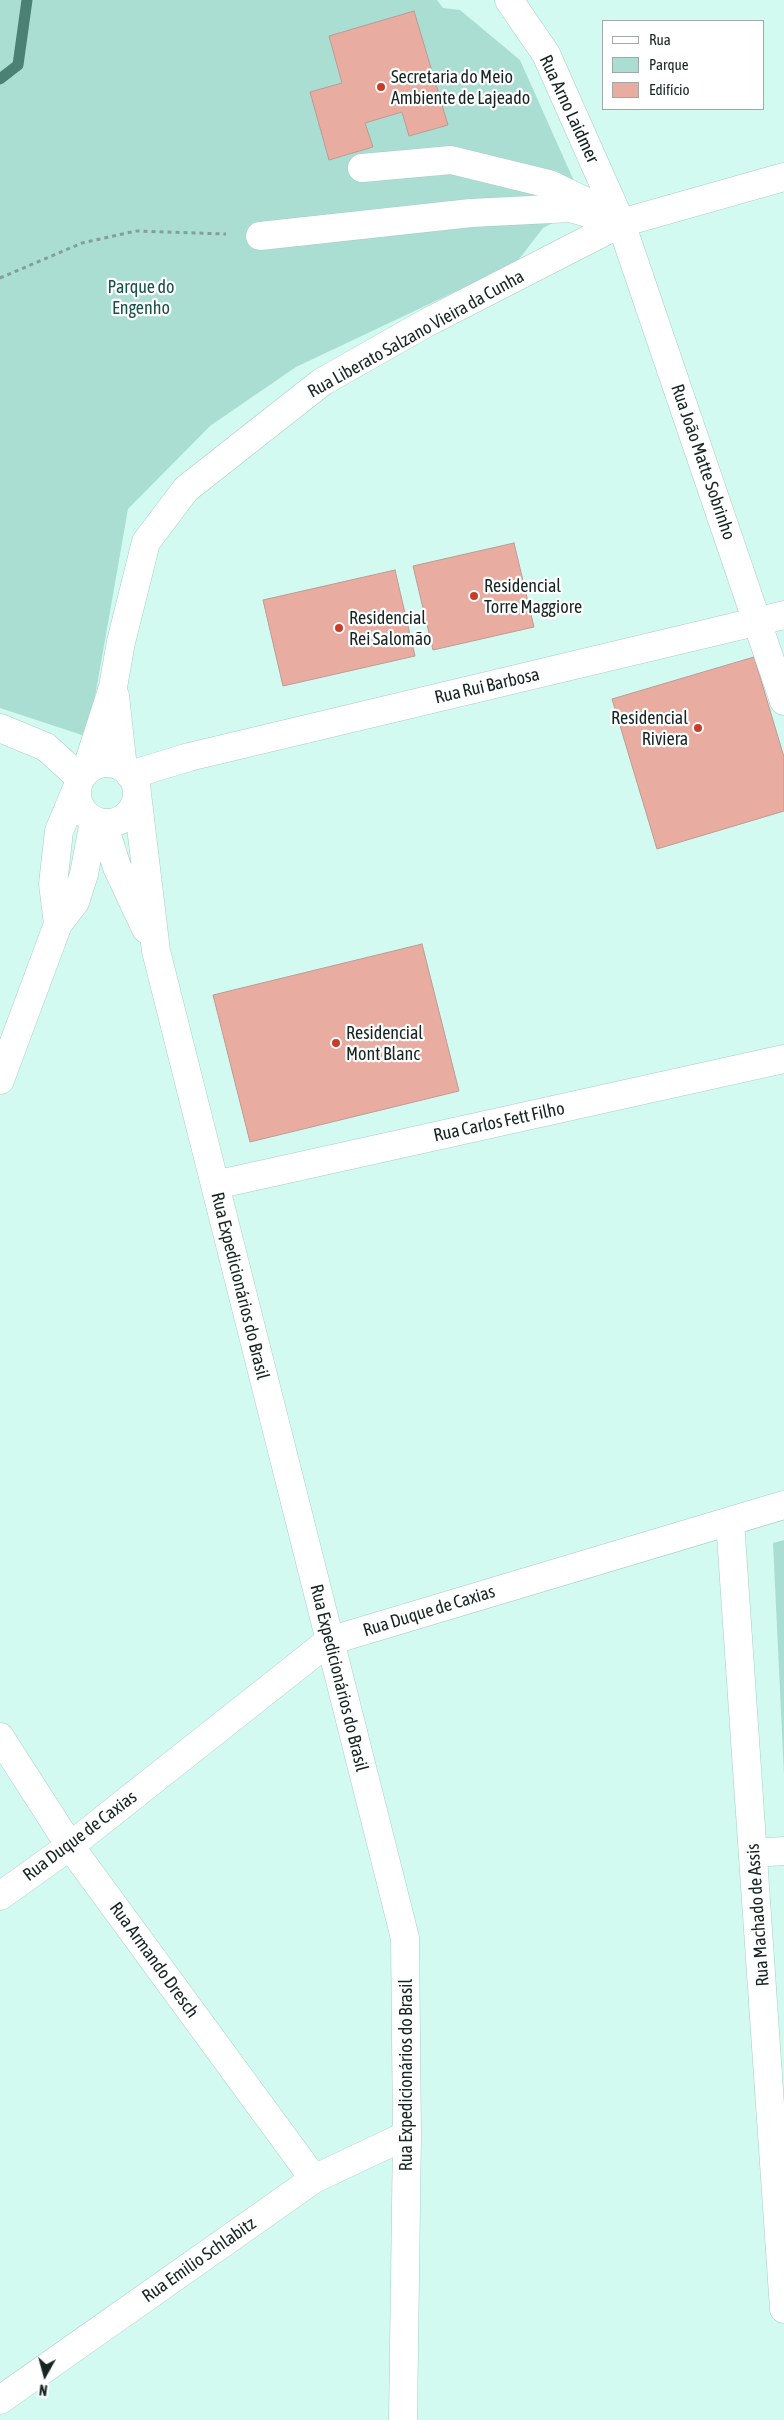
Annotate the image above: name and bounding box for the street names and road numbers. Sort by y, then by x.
street label: Rua Arno Laidmer [535,52,603,166]
street label: Rua Liberato Salzano Vieira da Cunha [304,265,528,403]
street label: Rua João Matte Sobrinho [666,381,740,543]
street label: Rua Rui Barbosa [433,663,541,709]
street label: Rua Carlos Fett Filho [431,1098,567,1146]
street label: Rua Expedicionários do Brasil [206,1190,274,1382]
street label: Rua Duque de Caxias [360,1581,498,1641]
street label: Rua Expedicionários do Brasil [305,1582,373,1774]
street label: Rua Duque de Caxias [19,1786,141,1886]
street label: Rua Machado de Assis [742,1843,774,1987]
street label: Rua Armando Dresch [105,1898,203,2022]
street label: Rua Expedicionários do Brasil [395,1979,417,2171]
street label: Rua Emilio Schlabitz [138,2213,260,2307]

